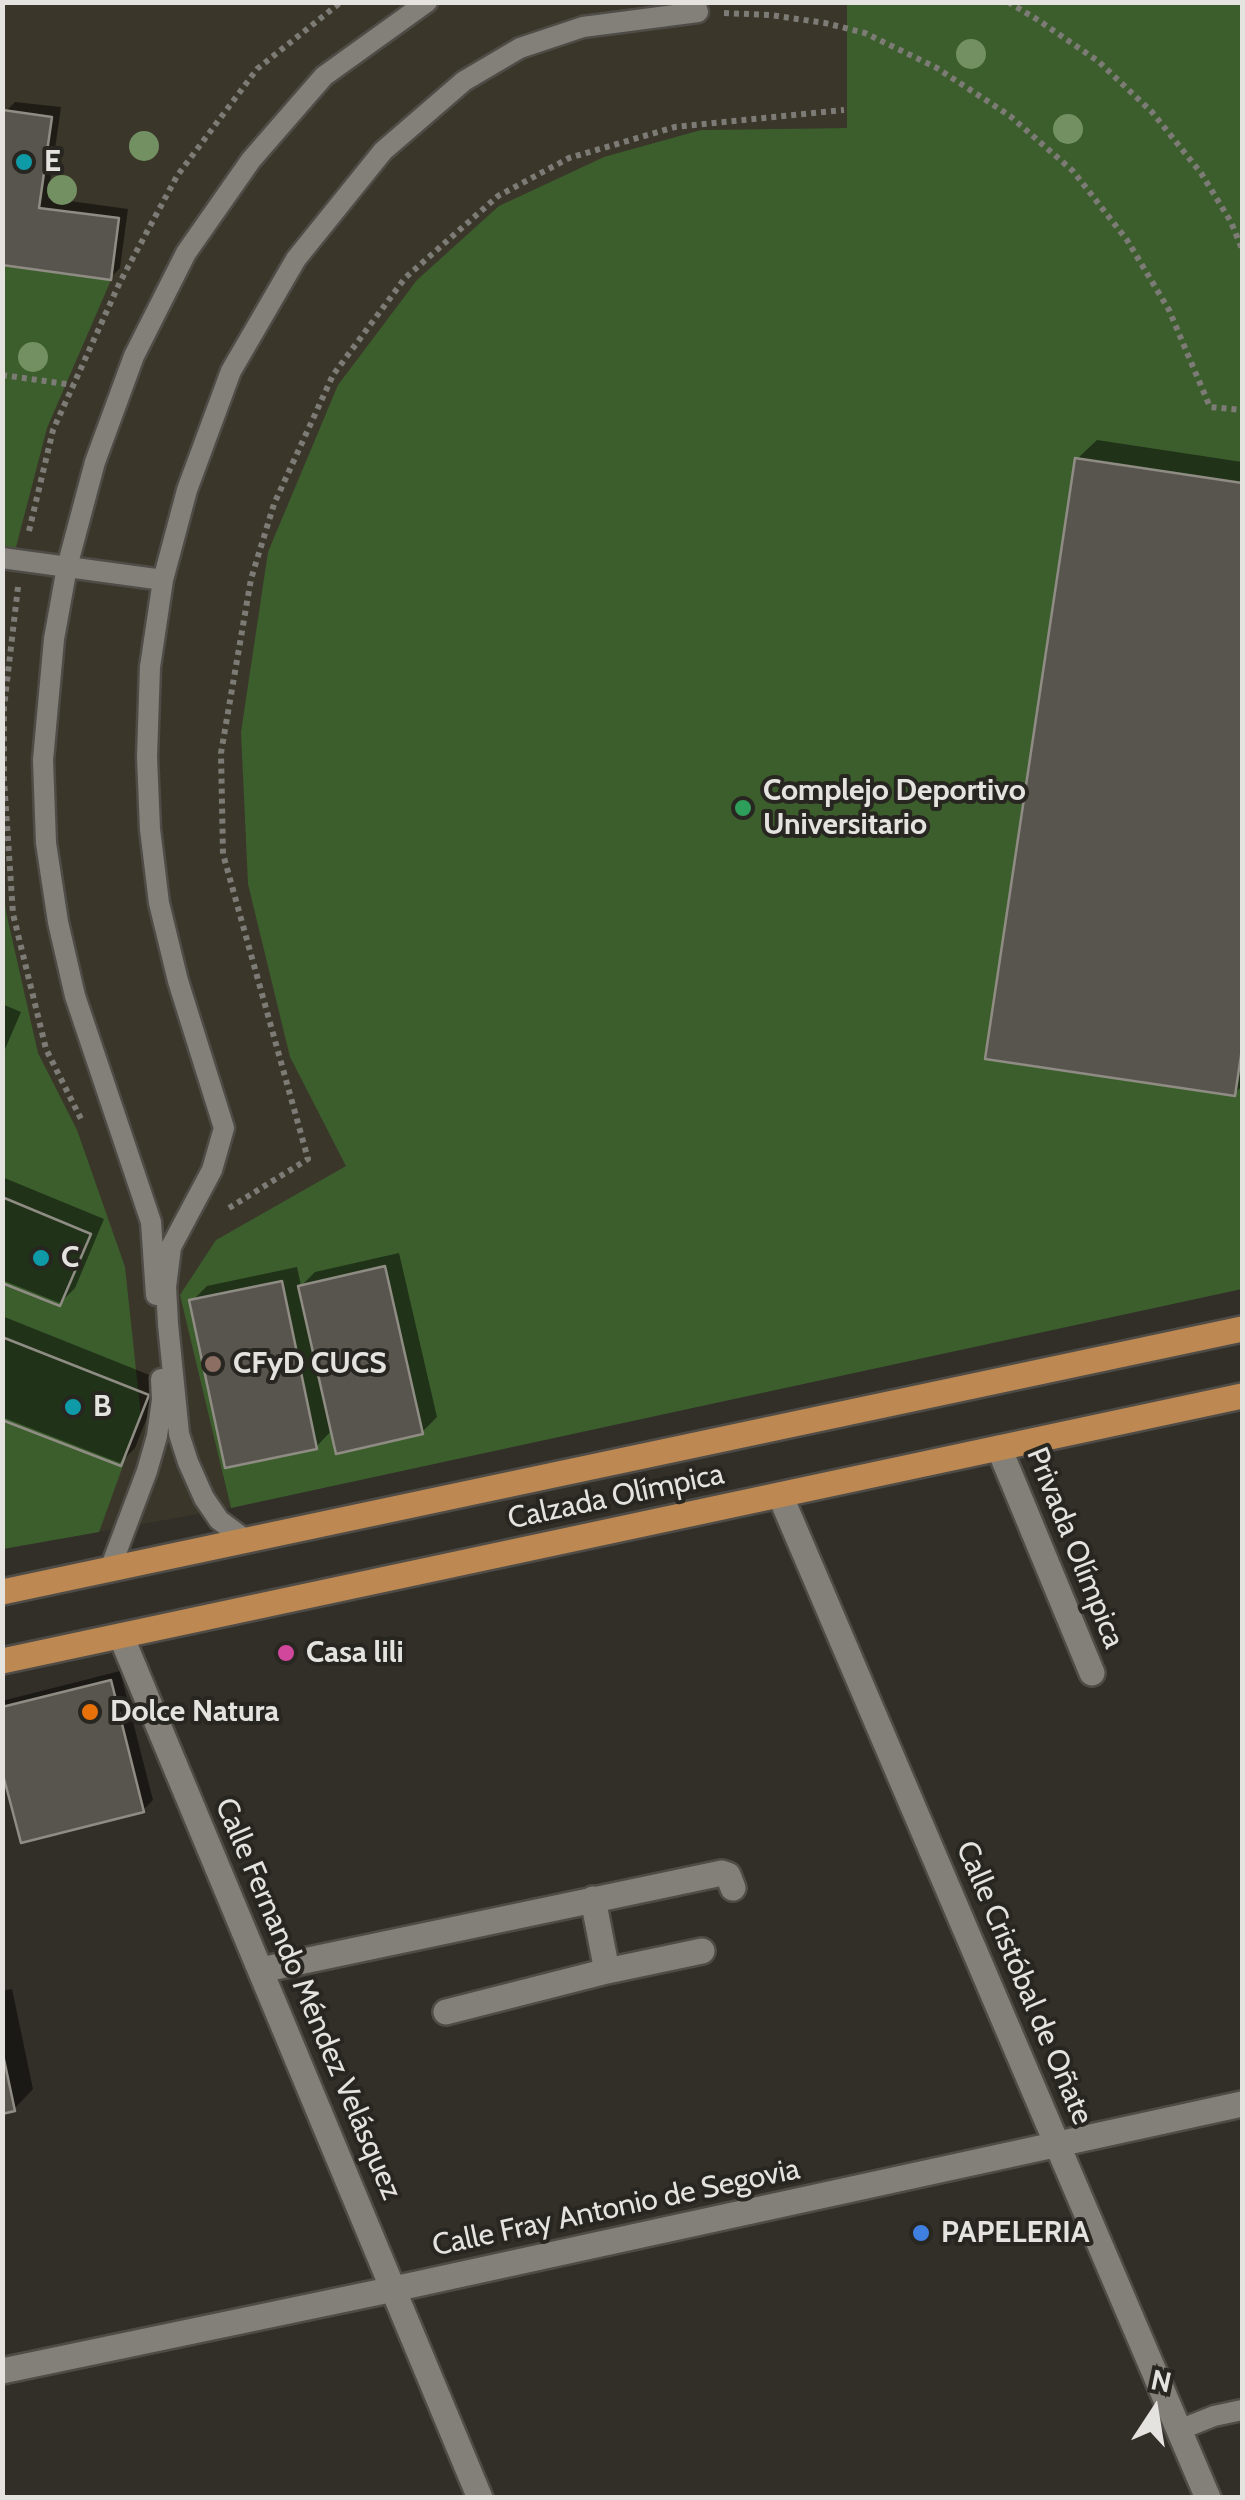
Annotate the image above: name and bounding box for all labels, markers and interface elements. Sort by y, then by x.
place label: E [44,144,61,180]
marker: E [13,151,35,173]
place label: Complejo Deportivo Universitario [763,773,1026,844]
marker: Complejo Deportivo Universitario [732,797,754,819]
place label: C [61,1240,79,1276]
marker: C [30,1247,52,1269]
place label: CFyD CUCS [233,1346,387,1382]
marker: CFyD CUCS [202,1353,224,1375]
place label: B [93,1389,112,1425]
marker: B [62,1396,84,1418]
street label: Privada Olímpica [1018,1442,1132,1654]
street label: Calzada Olímpica [505,1457,727,1537]
place label: Casa lili [306,1635,404,1671]
marker: Casa lili [275,1642,297,1664]
place label: Dolce Natura [110,1694,279,1730]
marker: Dolce Natura [79,1701,101,1723]
street label: Calle Fernando Méndez Velásquez [207,1793,409,2205]
street label: Calle Cristóbal de Oñate [948,1836,1100,2130]
street label: Calle Fray Antonio de Segovia [429,2151,803,2265]
place label: PAPELERIA [941,2215,1089,2251]
marker: PAPELERIA [910,2222,932,2244]
north arrow [1105,2360,1205,2460]
text: N [1148,2362,1174,2399]

